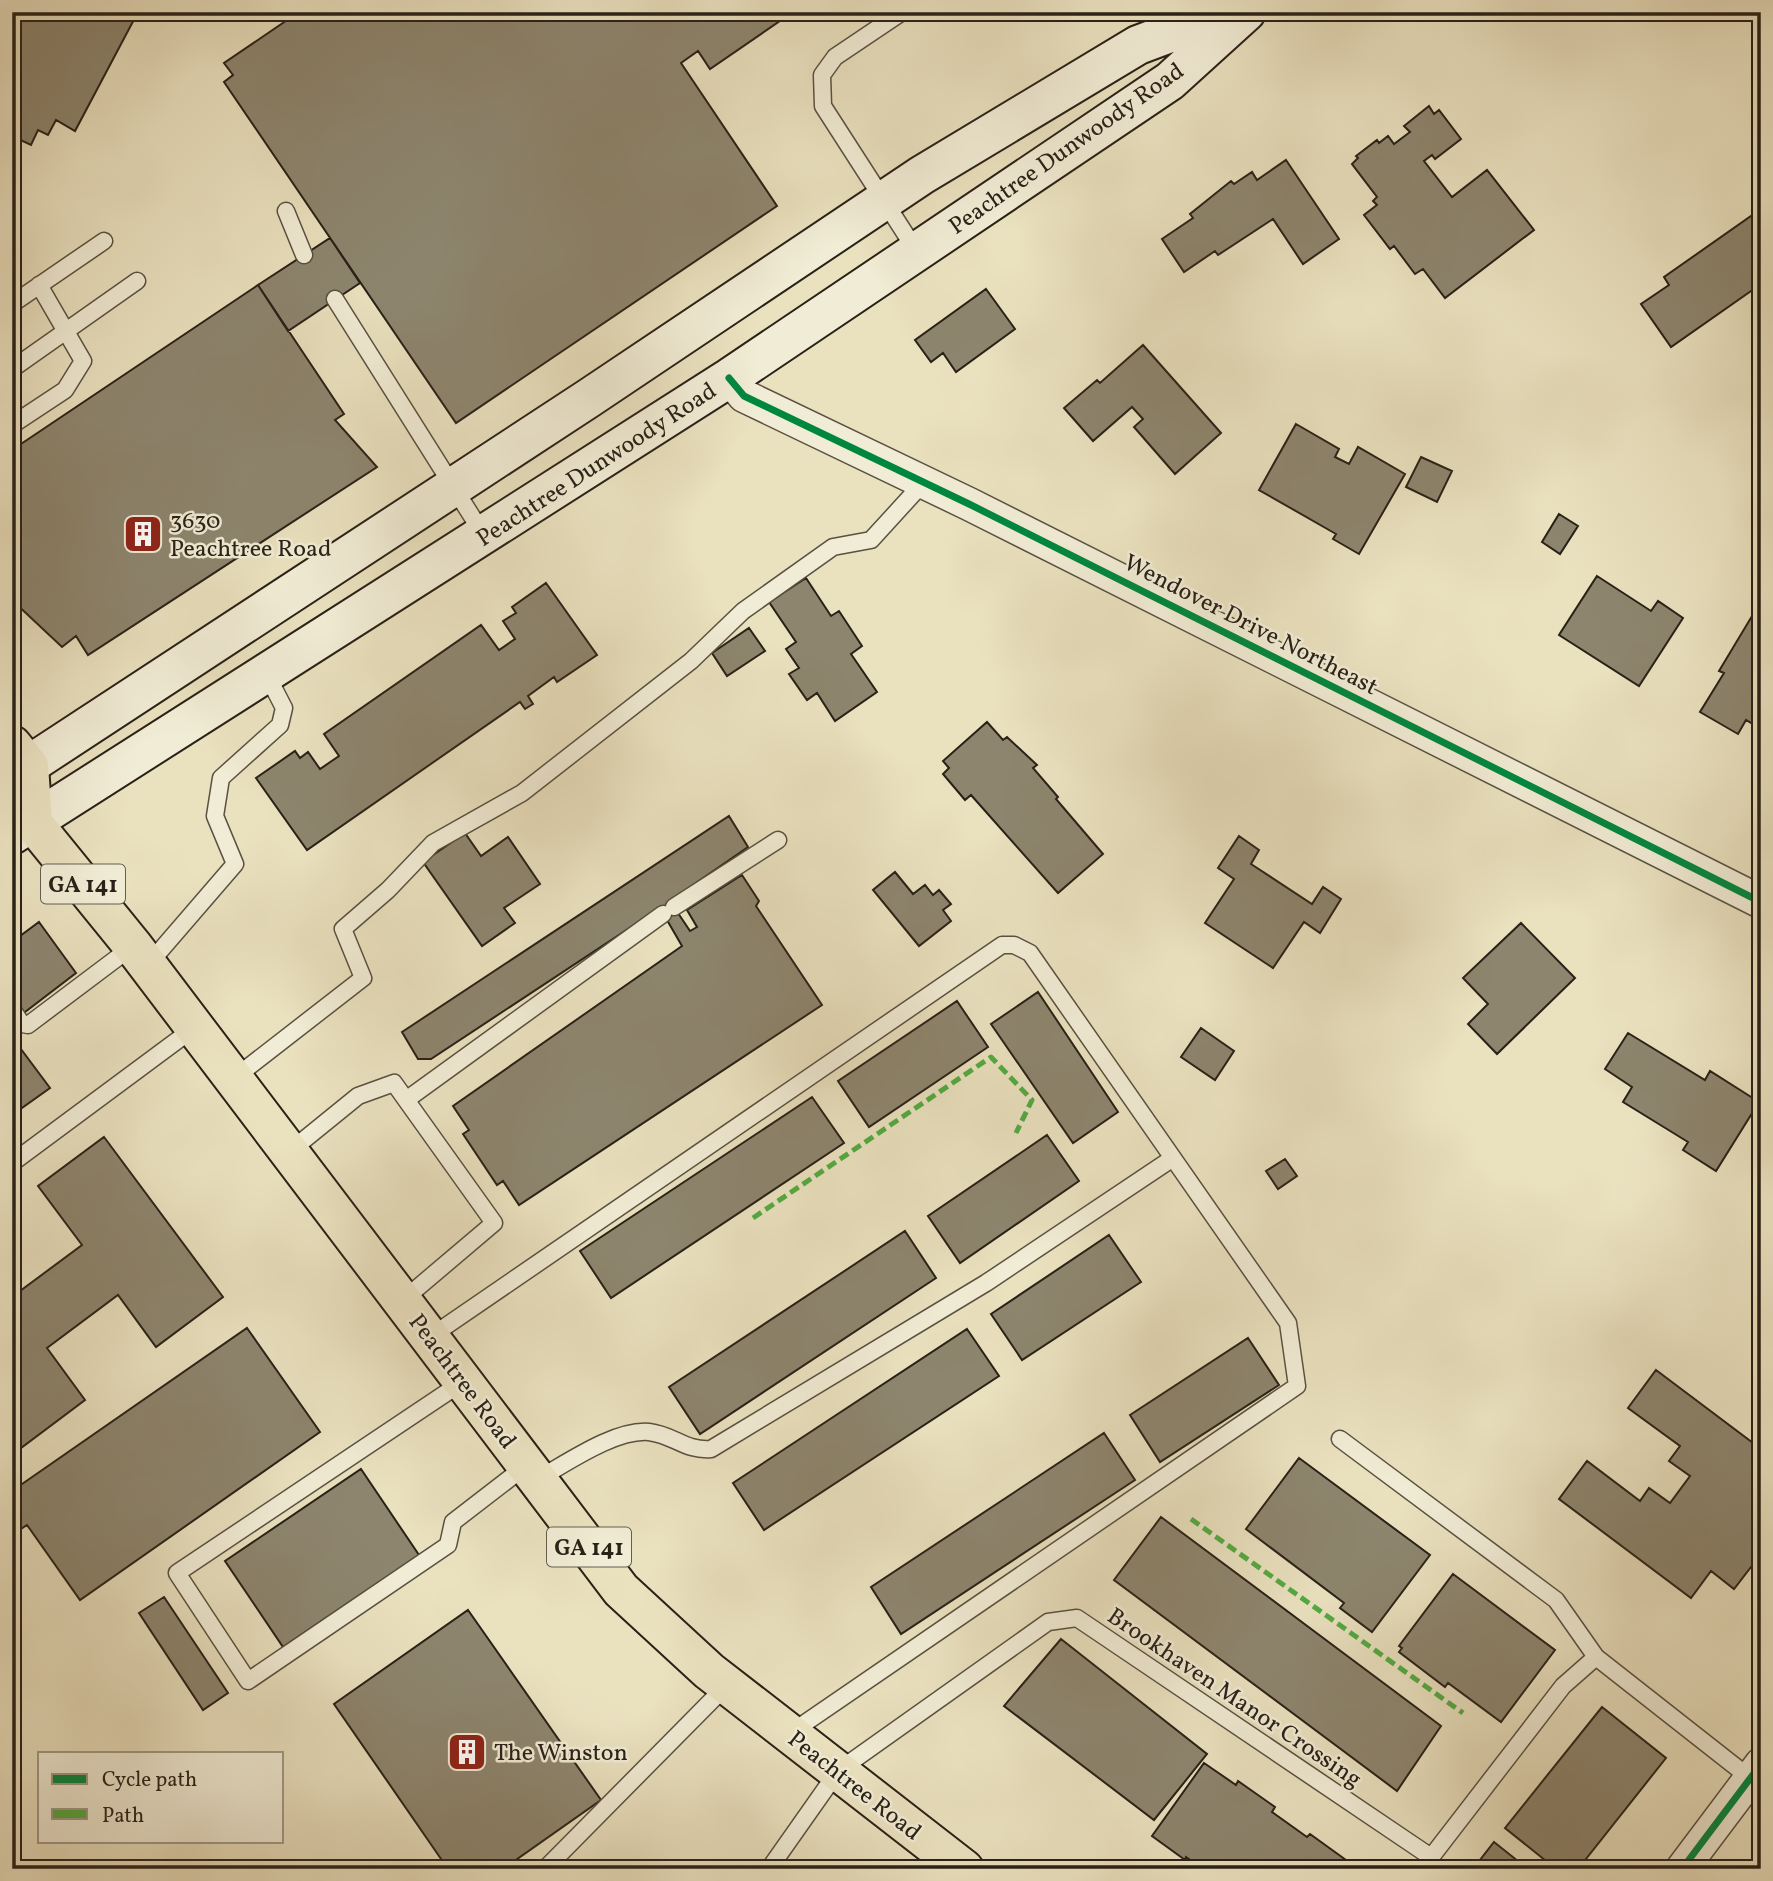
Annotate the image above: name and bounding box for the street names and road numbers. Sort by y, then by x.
street label: Peachtree Dunwoody Road [943,55,1192,244]
street label: Peachtree Dunwoody Road [470,375,724,556]
street label: Wendover Drive Northeast [1117,547,1383,705]
road number: GA 141 [41,864,125,904]
street label: Peachtree Road [399,1308,524,1457]
road number: GA 141 [547,1528,631,1566]
street label: Brookhaven Manor Crossing [1100,1600,1368,1797]
street label: Peachtree Road [780,1723,928,1850]

